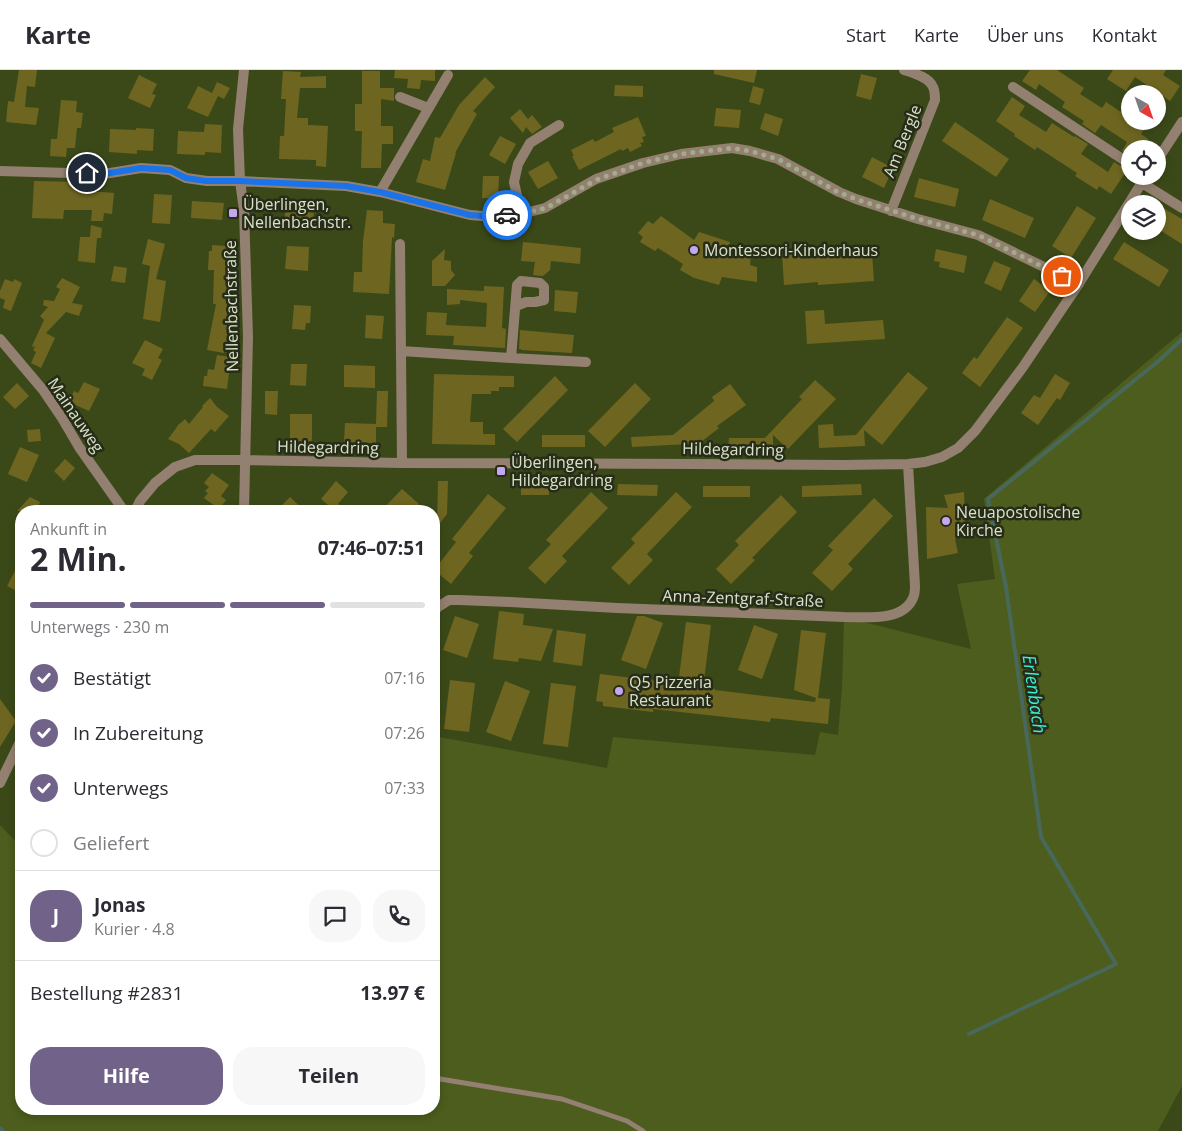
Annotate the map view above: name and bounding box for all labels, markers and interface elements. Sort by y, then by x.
text: Karte [25,18,91,51]
text: Start [846,23,886,47]
text: Karte [914,23,959,47]
text: Über uns [987,23,1064,47]
text: Kontakt [1092,23,1157,47]
north arrow [1121,85,1166,130]
map controls [1121,85,1166,240]
street label: Am Bergle [877,101,927,181]
button: locate [1121,140,1166,185]
pin [66,152,108,194]
icon: home [73,159,101,187]
courier [482,190,532,240]
place label: Überlingen, Nellenbachstr. [243,193,351,233]
button: layers [1121,195,1166,240]
icon: car [493,201,521,229]
marker: Überlingen, Nellenbachstr. [227,207,239,219]
place label: Montessori-Kinderhaus [704,239,878,261]
street label: Nellenbachstraße [219,240,243,372]
marker: Montessori-Kinderhaus [688,244,700,256]
pin [1041,255,1083,297]
icon: bag [1048,262,1076,290]
street label: Mainauweg [43,373,109,457]
street label: Hildegardring [277,435,379,459]
street label: Hildegardring [682,437,784,461]
place label: Überlingen, Hildegardring [511,451,613,491]
marker: Überlingen, Hildegardring [495,465,507,477]
place label: Neuapostolische Kirche [956,501,1080,541]
marker: Neuapostolische Kirche [940,515,952,527]
text: Ankunft in [30,518,107,540]
text: 07:46–07:51 [318,535,425,561]
text: 2 Min. [30,537,127,580]
street label: Anna-Zentgraf-Straße [662,584,824,612]
text: Unterwegs · 230 m [30,616,169,638]
water label: Erlenbach [1018,653,1052,735]
icon: check [30,664,58,692]
text: Bestätigt [73,665,151,691]
text: 07:16 [384,667,425,689]
place label: Q5 Pizzeria Restaurant [629,671,712,711]
marker: Q5 Pizzeria Restaurant [613,685,625,697]
icon: check [30,719,58,747]
text: In Zubereitung [73,720,203,746]
text: 07:26 [384,722,425,744]
icon: check [30,774,58,802]
text: Unterwegs [73,775,168,801]
text: 07:33 [384,777,425,799]
text: Geliefert [73,830,149,856]
button: chat [309,890,361,942]
button: phone [373,890,425,942]
text: Jonas [94,892,145,918]
text: J [53,903,59,929]
text: Kurier · 4.8 [94,918,175,940]
text: Bestellung #2831 [30,980,183,1006]
text: 13.97 € [360,980,425,1006]
button: Hilfe [30,1047,223,1105]
button: Teilen [233,1047,425,1105]

